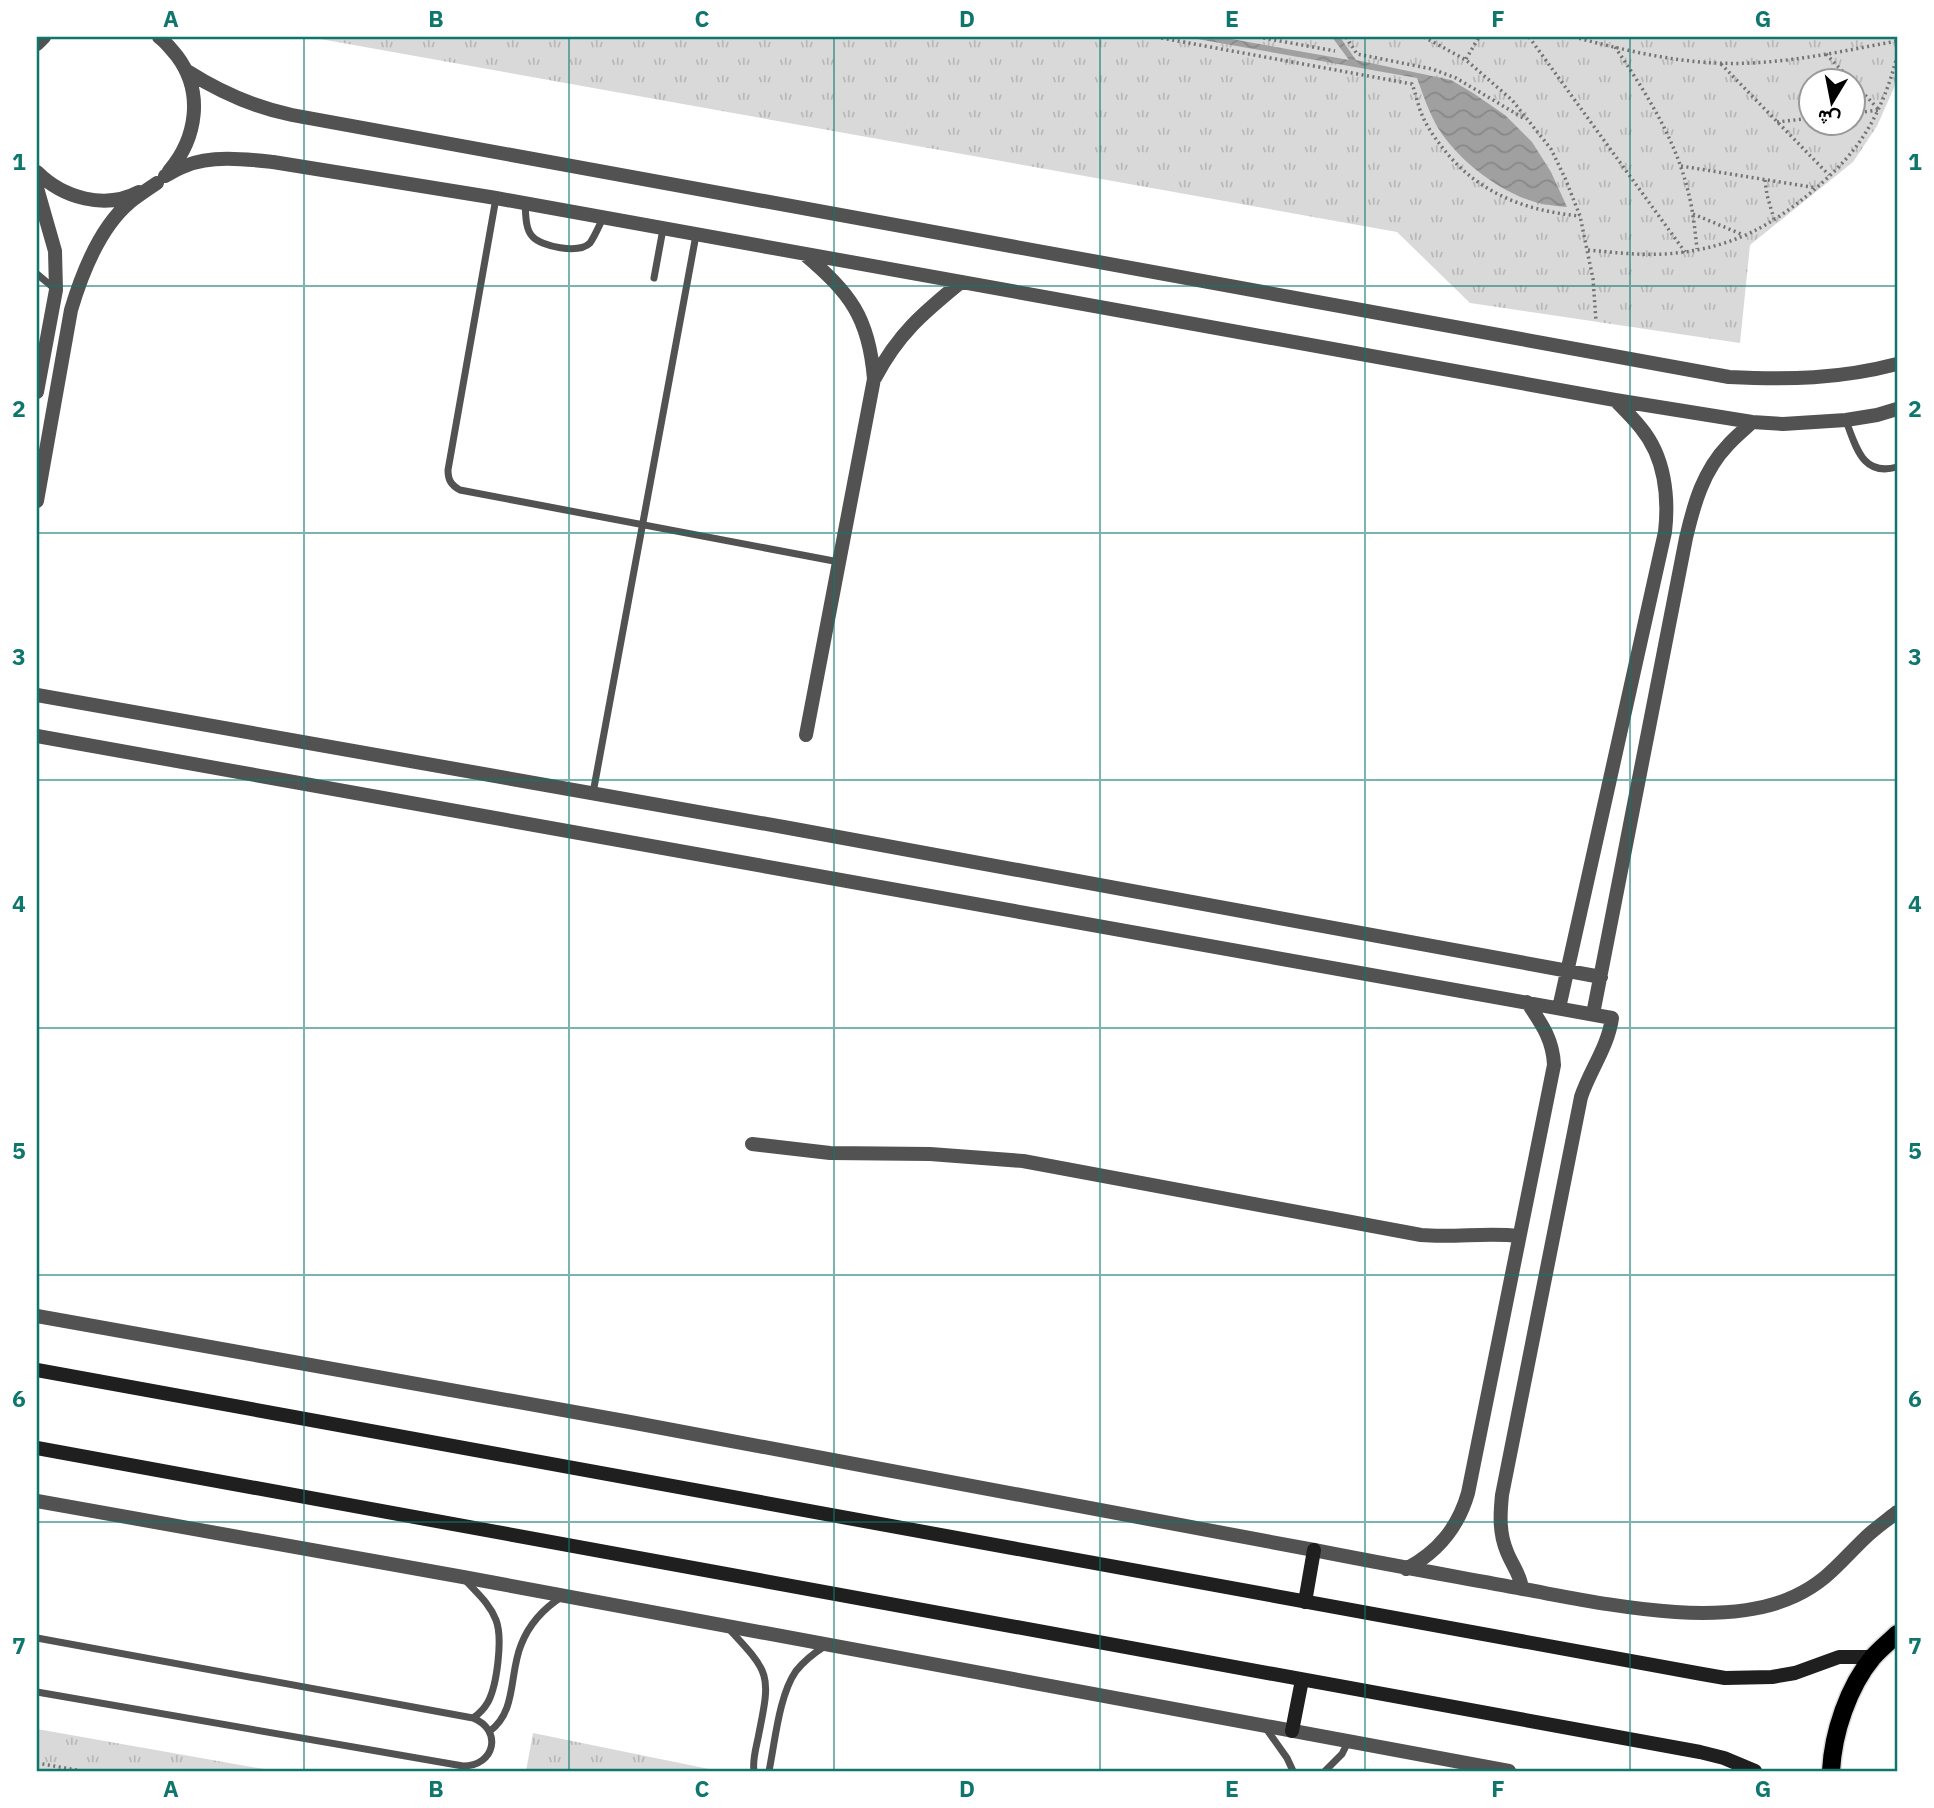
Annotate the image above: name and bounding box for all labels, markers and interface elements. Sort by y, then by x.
text: A [163,3,179,33]
text: B [428,3,444,33]
text: C [695,3,710,33]
text: D [959,3,975,33]
text: E [1225,3,1239,33]
text: F [1491,3,1505,33]
text: G [1755,3,1771,33]
north arrow [1798,66,1868,136]
text: ش [1816,105,1842,133]
text: 1 [12,146,26,176]
text: 1 [1908,146,1922,176]
text: 2 [12,393,26,423]
text: 2 [1908,393,1922,423]
text: 3 [12,641,26,671]
text: 3 [1908,641,1922,671]
text: 4 [12,888,26,918]
text: 4 [1908,888,1922,918]
text: 5 [12,1135,26,1165]
text: 5 [1908,1135,1922,1165]
text: 6 [12,1383,26,1413]
text: 6 [1908,1383,1922,1413]
text: 7 [12,1630,26,1660]
text: 7 [1908,1630,1922,1660]
text: A [163,1773,179,1803]
text: B [428,1773,444,1803]
text: C [695,1773,710,1803]
text: D [959,1773,975,1803]
text: E [1225,1773,1239,1803]
text: F [1491,1773,1505,1803]
text: G [1755,1773,1771,1803]

